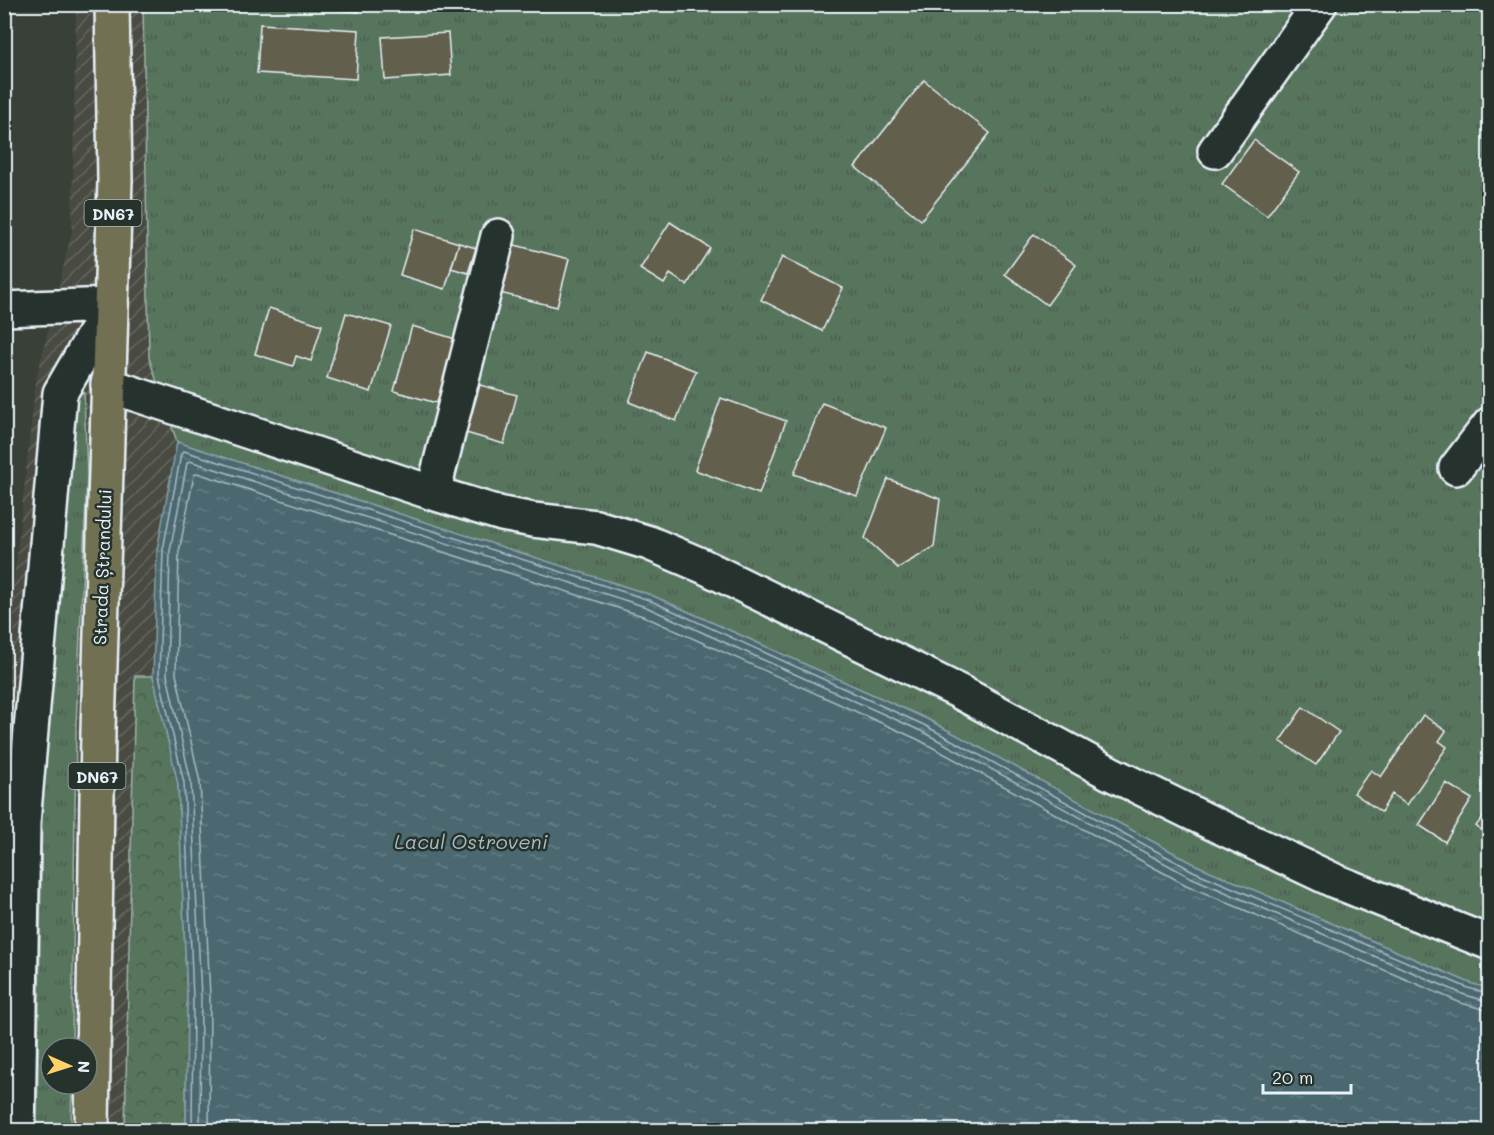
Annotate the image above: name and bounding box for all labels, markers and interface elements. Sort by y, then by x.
road number: DN67 [84,200,142,226]
street label: Strada Ștrandului [87,489,117,645]
road number: DN67 [68,763,126,789]
water label: Lacul Ostroveni [394,828,549,854]
north arrow [39,1036,99,1096]
scale bar [1263,1057,1352,1095]
text: N [74,1060,95,1073]
text: 20 m [1272,1065,1313,1089]

